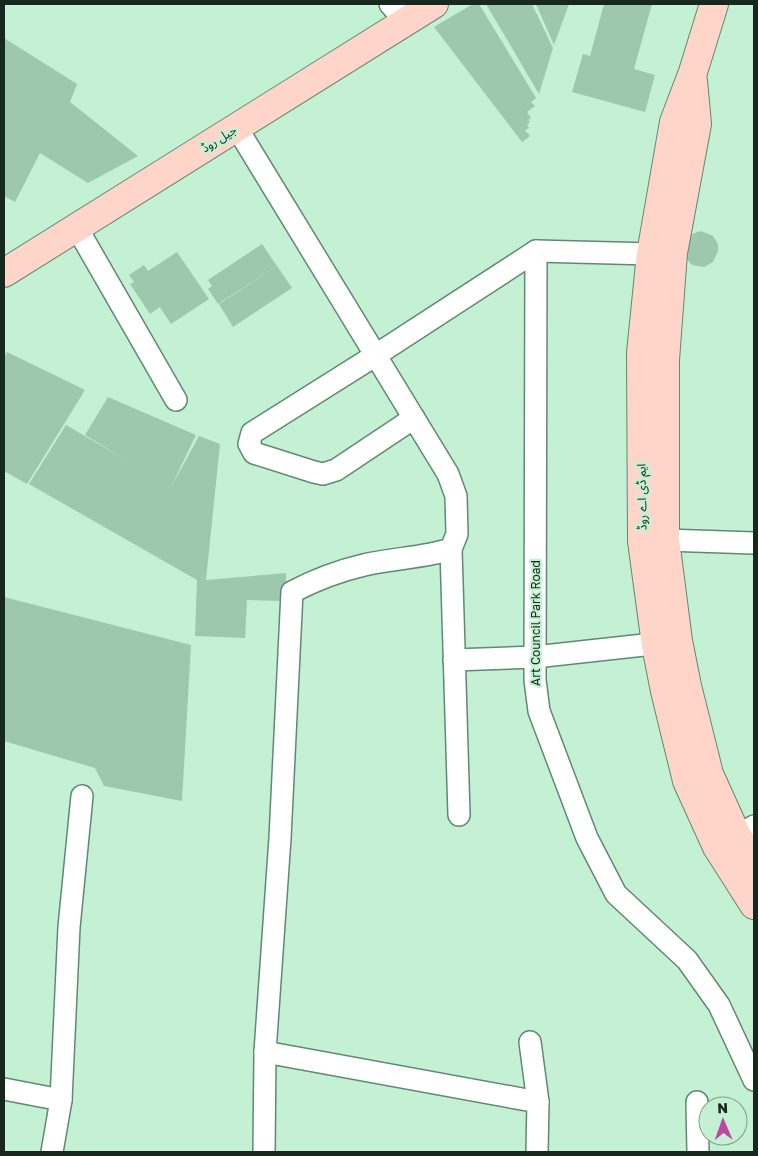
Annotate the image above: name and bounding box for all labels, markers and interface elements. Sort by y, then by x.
street label: جیل روڈ [198,122,239,155]
street label: ایم ڈی اے روڈ [633,463,652,530]
street label: Art Council Park Road [528,560,543,686]
north arrow [698,1096,748,1146]
text: N [717,1099,728,1116]

